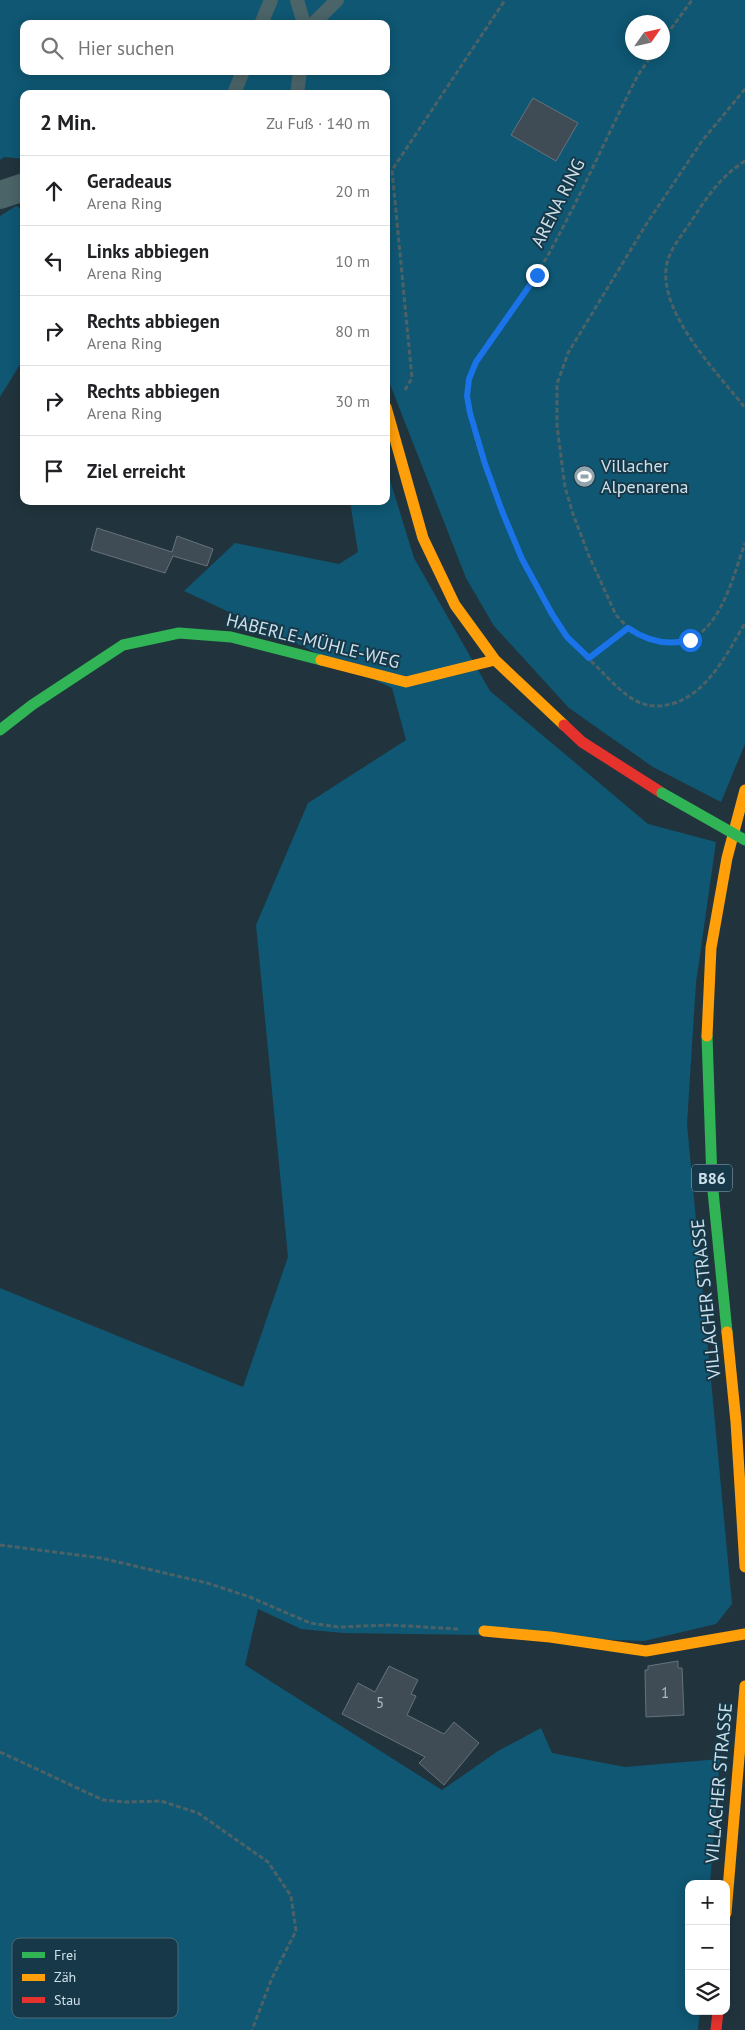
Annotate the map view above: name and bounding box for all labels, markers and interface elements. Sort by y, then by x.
north arrow [625,15,670,60]
search box [20,20,390,75]
icon: search [38,34,66,62]
text: Hier suchen [78,36,174,60]
text: 2 Min. [40,109,96,136]
text: Zu Fuß · 140 m [266,113,370,133]
street label: ARENA RING [525,154,590,251]
text: Geradeaus [87,169,172,193]
icon: ahead [40,177,68,205]
text: 20 m [335,181,370,201]
text: Arena Ring [87,193,162,213]
text: Links abbiegen [87,239,209,263]
icon: left [40,247,68,275]
text: 10 m [335,251,370,271]
text: Arena Ring [87,263,162,283]
route end [526,264,549,287]
text: Rechts abbiegen [87,309,220,333]
icon: right [40,317,68,345]
text: 80 m [335,321,370,341]
text: Arena Ring [87,333,162,353]
text: Rechts abbiegen [87,379,220,403]
icon: right [40,387,68,415]
text: 30 m [335,391,370,411]
text: Arena Ring [87,403,162,423]
place label: Villacher Alpenarena [600,454,688,498]
icon: arrive [40,457,68,485]
text: Ziel erreicht [87,459,185,483]
sports icon: Villacher Alpenarena [573,464,597,488]
street label: HABERLE-MÜHLE-WEG [224,608,402,673]
route start [679,629,702,652]
road number: B86 [692,1164,732,1192]
street label: VILLACHER STRASSE [686,1218,725,1381]
house number: 1 [661,1683,669,1702]
house number: 5 [376,1693,384,1712]
street label: VILLACHER STRASSE [700,1702,737,1865]
map controls [685,1880,730,2015]
button: + [685,1880,730,1925]
button: − [685,1925,730,1970]
legend [12,1938,178,2018]
text: Frei [54,1946,77,1964]
text: Zäh [54,1968,76,1986]
button: layers [685,1970,730,2015]
text: Stau [54,1991,81,2009]

